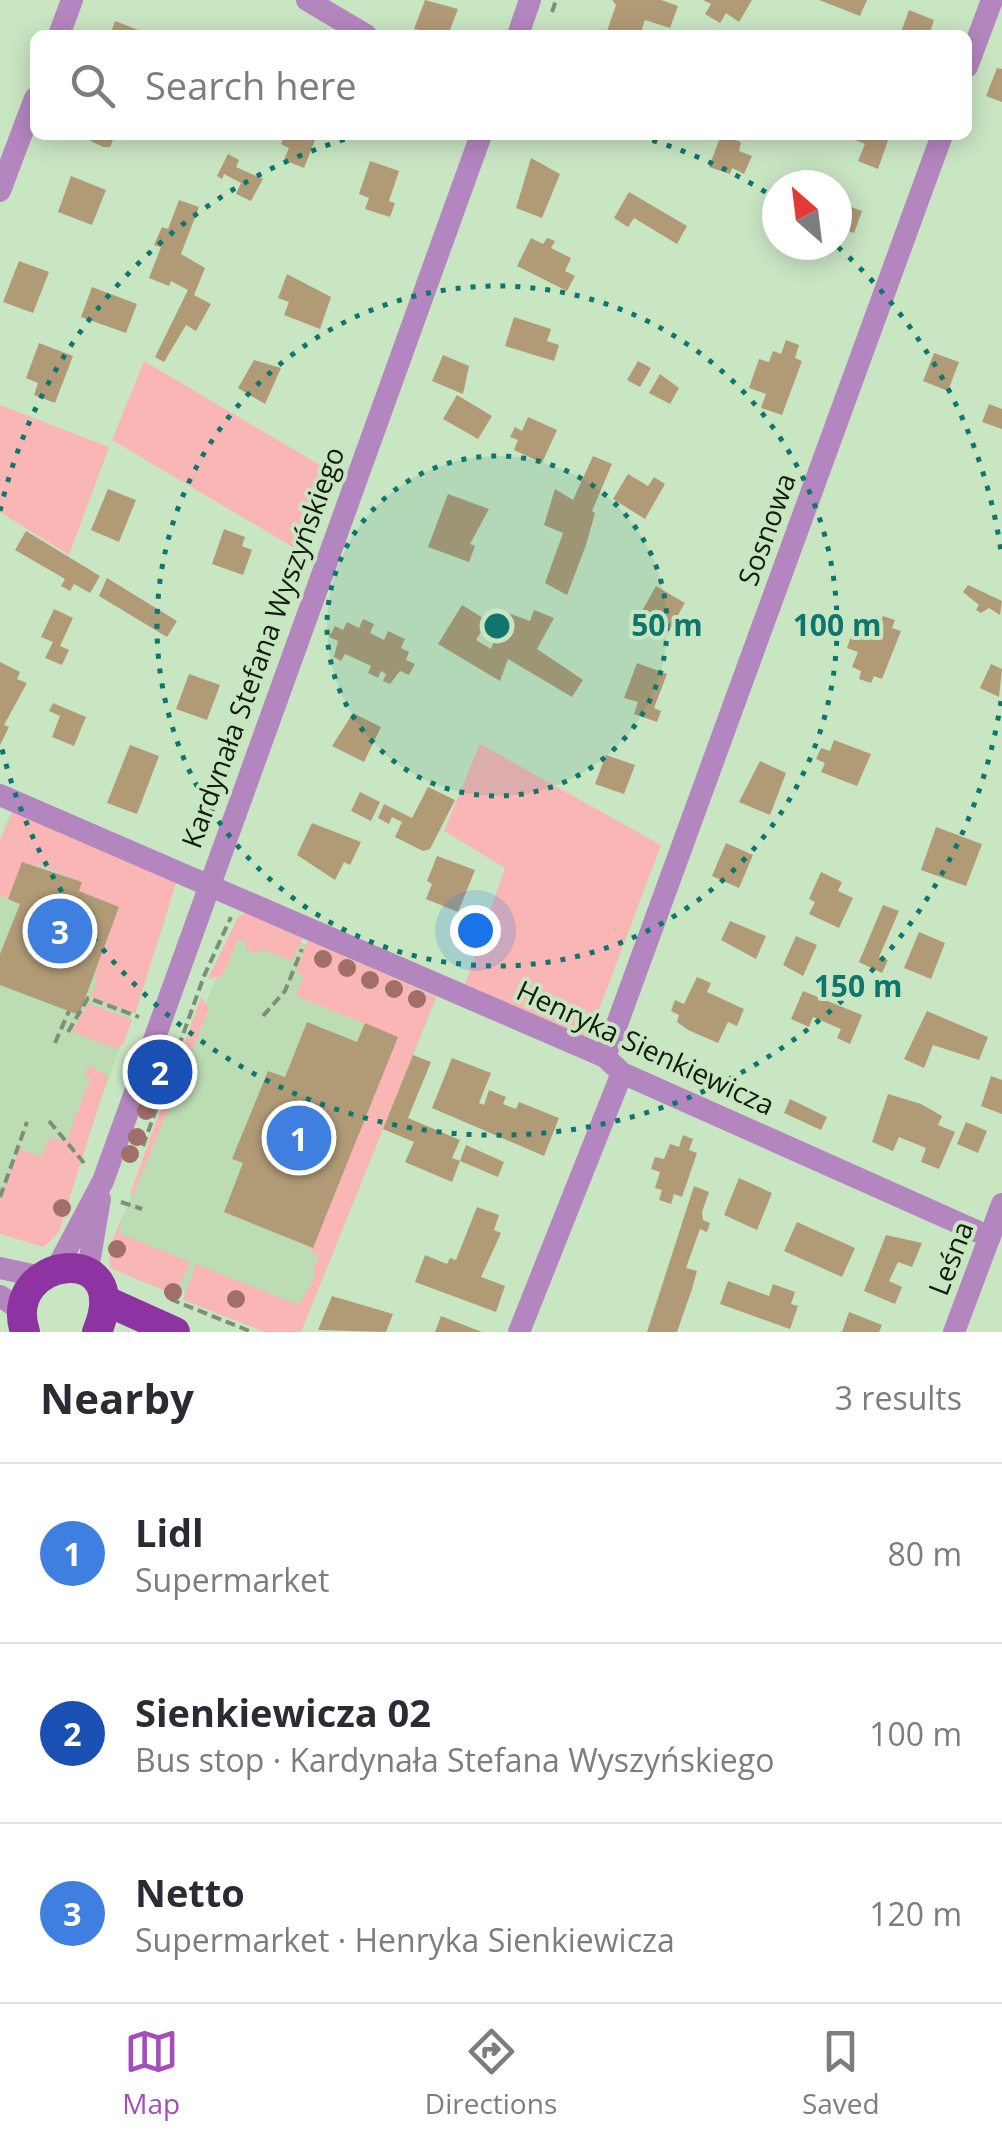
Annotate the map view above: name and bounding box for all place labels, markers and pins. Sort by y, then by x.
centre of rings [479,608,515,644]
pin: 3 [28,894,92,968]
pin: 2 [128,1034,192,1110]
pin: 1 [266,1100,332,1176]

